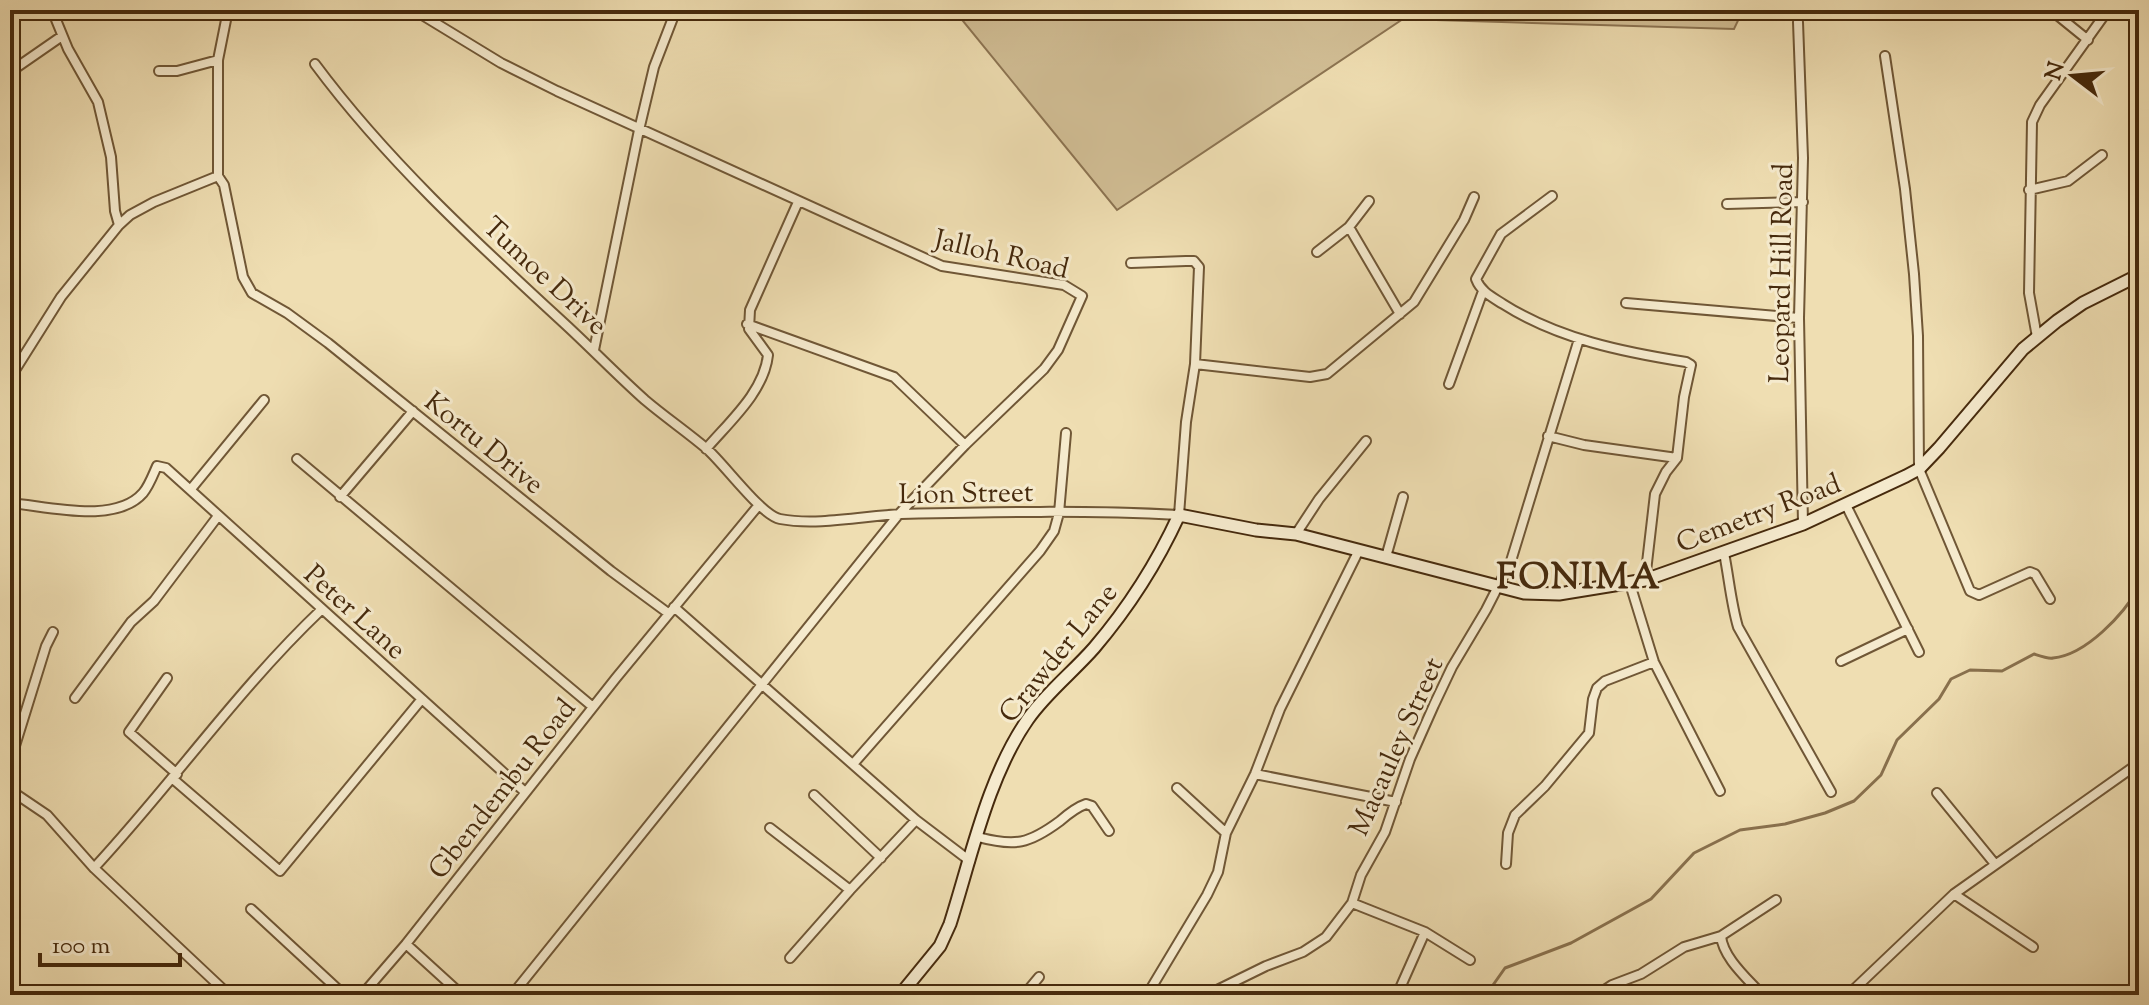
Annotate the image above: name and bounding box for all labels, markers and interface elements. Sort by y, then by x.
north arrow [2033,36,2113,116]
text: N [2039,58,2075,84]
street label: Leopard Hill Road [1761,163,1805,383]
street label: Tumoe Drive [473,209,615,346]
street label: Jalloh Road [928,221,1073,291]
street label: Kortu Drive [415,384,552,505]
street label: Cemetry Road [1671,465,1847,565]
street label: Lion Street [898,474,1034,516]
district label: FONIMA [1497,553,1661,605]
street label: Peter Lane [294,556,414,670]
street label: Crawder Lane [990,575,1128,732]
street label: Macauley Street [1340,651,1455,843]
street label: Gbendembu Road [420,691,587,889]
scale bar [40,917,180,967]
text: 100 m [52,930,110,964]

